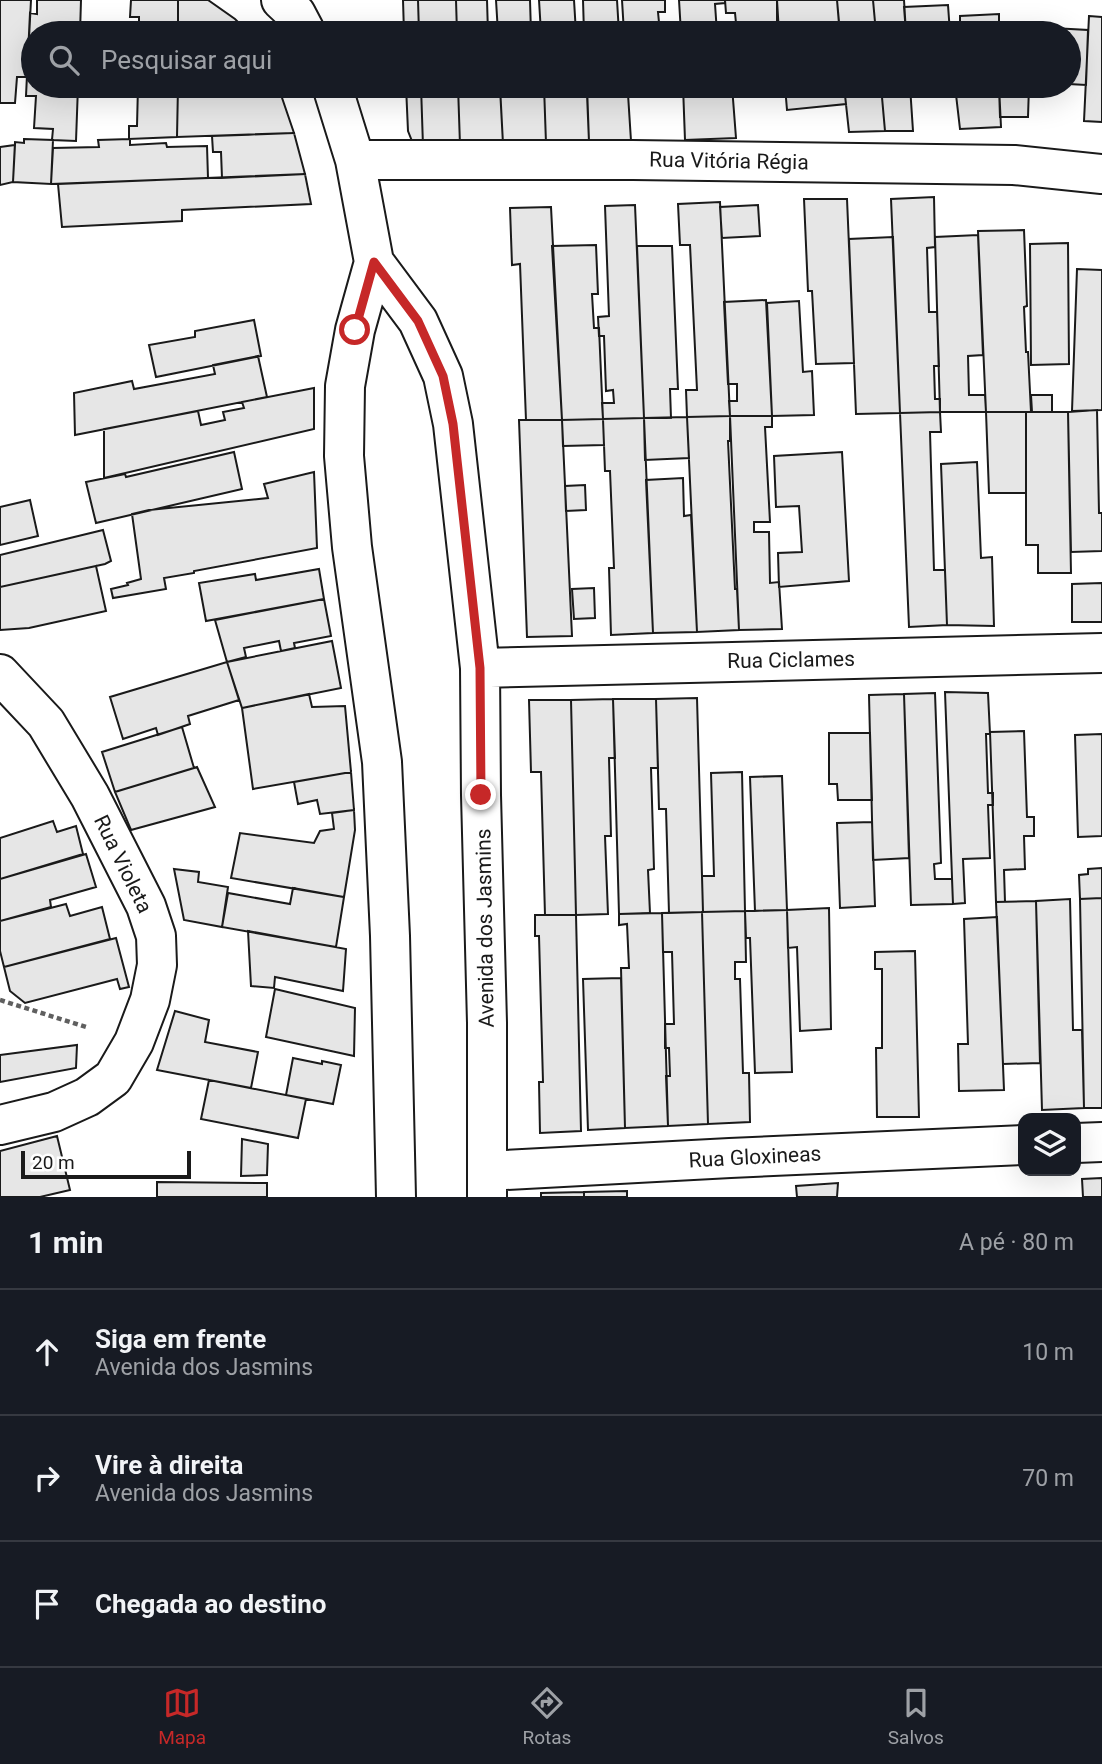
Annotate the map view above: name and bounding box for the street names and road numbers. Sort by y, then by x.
street label: Rua Vitória Régia [649,148,809,174]
street label: Rua Ciclames [727,647,855,673]
street label: Rua Violeta [89,811,157,917]
street label: Avenida dos Jasmins [471,828,499,1028]
street label: Rua Gloxineas [688,1142,822,1172]

